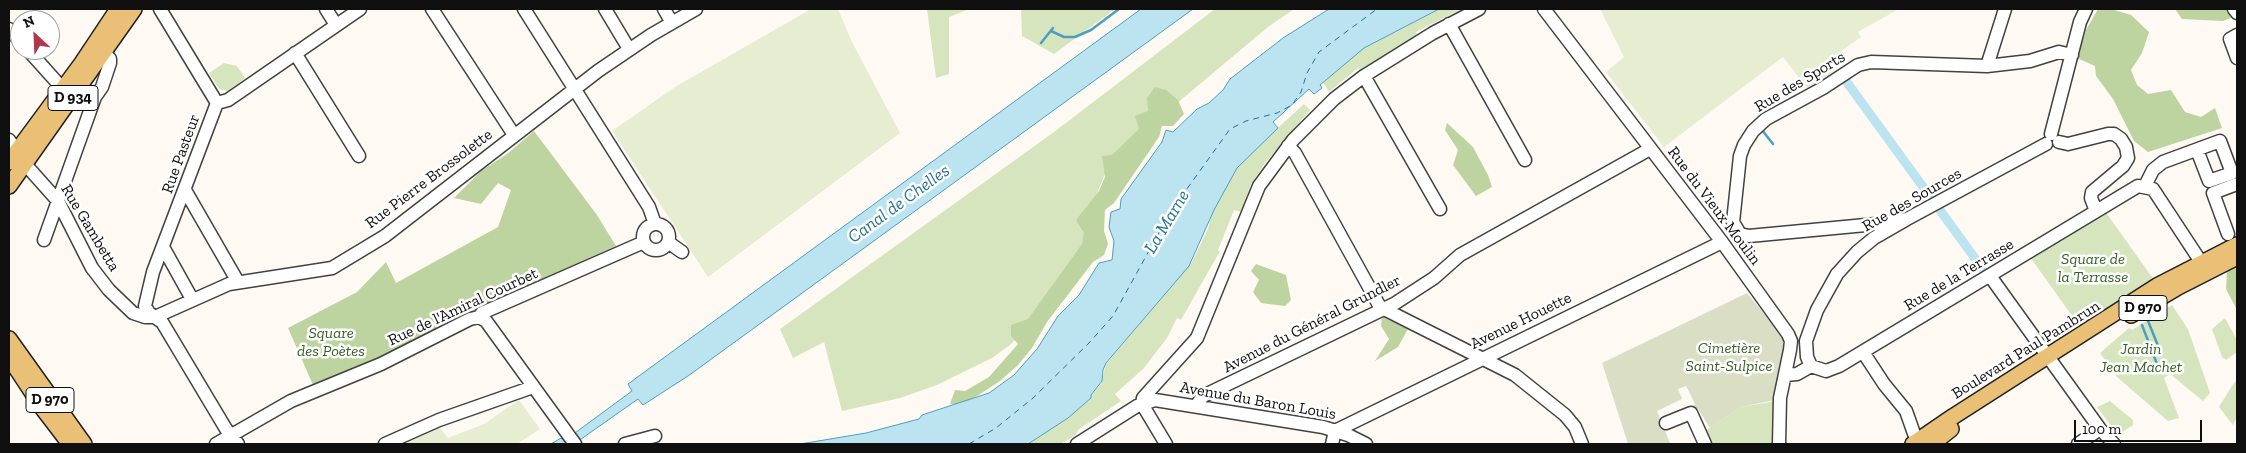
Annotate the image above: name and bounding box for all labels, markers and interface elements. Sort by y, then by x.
north arrow [10,10,60,60]
text: N [20,12,37,32]
street label: Rue des Sports [1751,47,1849,117]
road number: D 934 [48,86,98,110]
street label: Rue Pasteur [158,112,204,196]
street label: Rue Pierre Brossolette [362,125,496,233]
street label: Rue du Vieux Moulin [1663,143,1765,269]
water label: Canal de Chelles [844,160,954,248]
street label: Rue des Sources [1859,164,1965,236]
street label: Rue Gambetta [56,181,124,275]
water label: La Marne [1140,186,1194,258]
street label: Rue de la Terrasse [1901,235,2017,315]
park label: Square de la Terrasse [2058,249,2128,287]
street label: Rue de l'Amiral Courbet [385,264,541,350]
street label: Avenue du Général Grundler [1220,271,1404,377]
street label: Avenue Houette [1467,288,1575,354]
road number: D 970 [2119,296,2167,320]
street label: Boulevard Paul Pambrun [1948,297,2104,403]
park label: Square des Poètes [297,323,365,361]
park label: Cimetière Saint-Sulpice [1686,338,1772,376]
park label: Jardin Jean Machet [2100,339,2182,377]
street label: Avenue du Baron Louis [1178,378,1338,424]
road number: D 970 [26,388,74,412]
scale bar [2076,410,2204,442]
text: 100 m [2082,420,2121,438]

